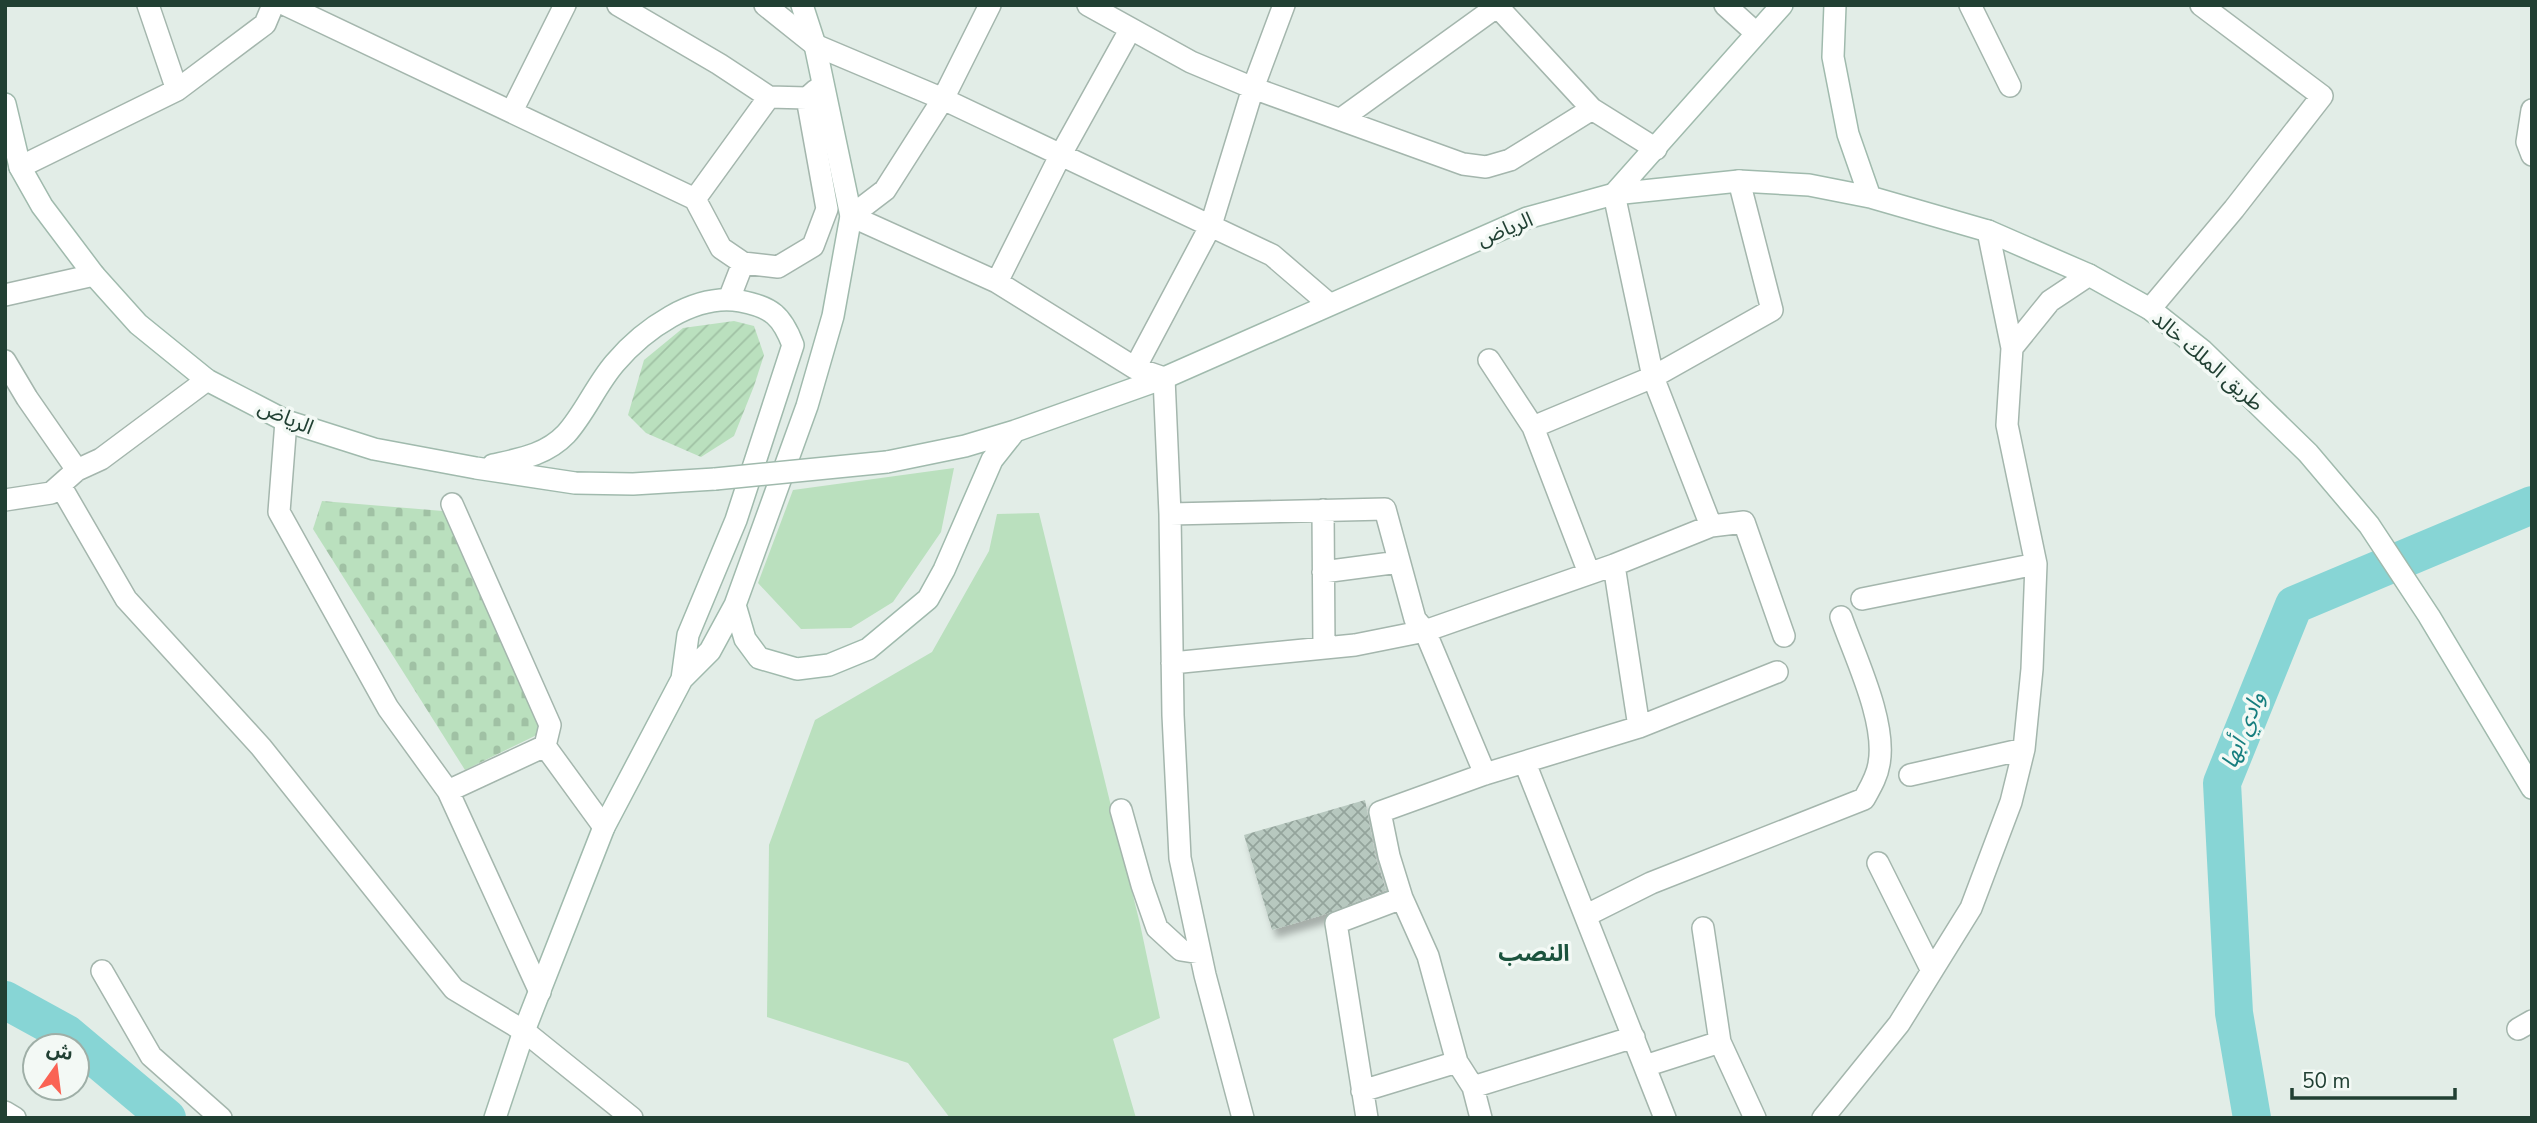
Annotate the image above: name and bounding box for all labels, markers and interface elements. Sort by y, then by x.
street label: الرياض [1473,205,1537,253]
street label: طريق الملك خالد [2146,305,2270,417]
street label: الرياض [254,393,318,441]
water label: وادي أبها [2214,687,2275,774]
district label: النصب [1498,938,1570,969]
north arrow [21,1032,91,1102]
text: ش [44,1036,76,1067]
scale bar [2292,1056,2455,1100]
text: 50 m [2302,1067,2351,1095]

